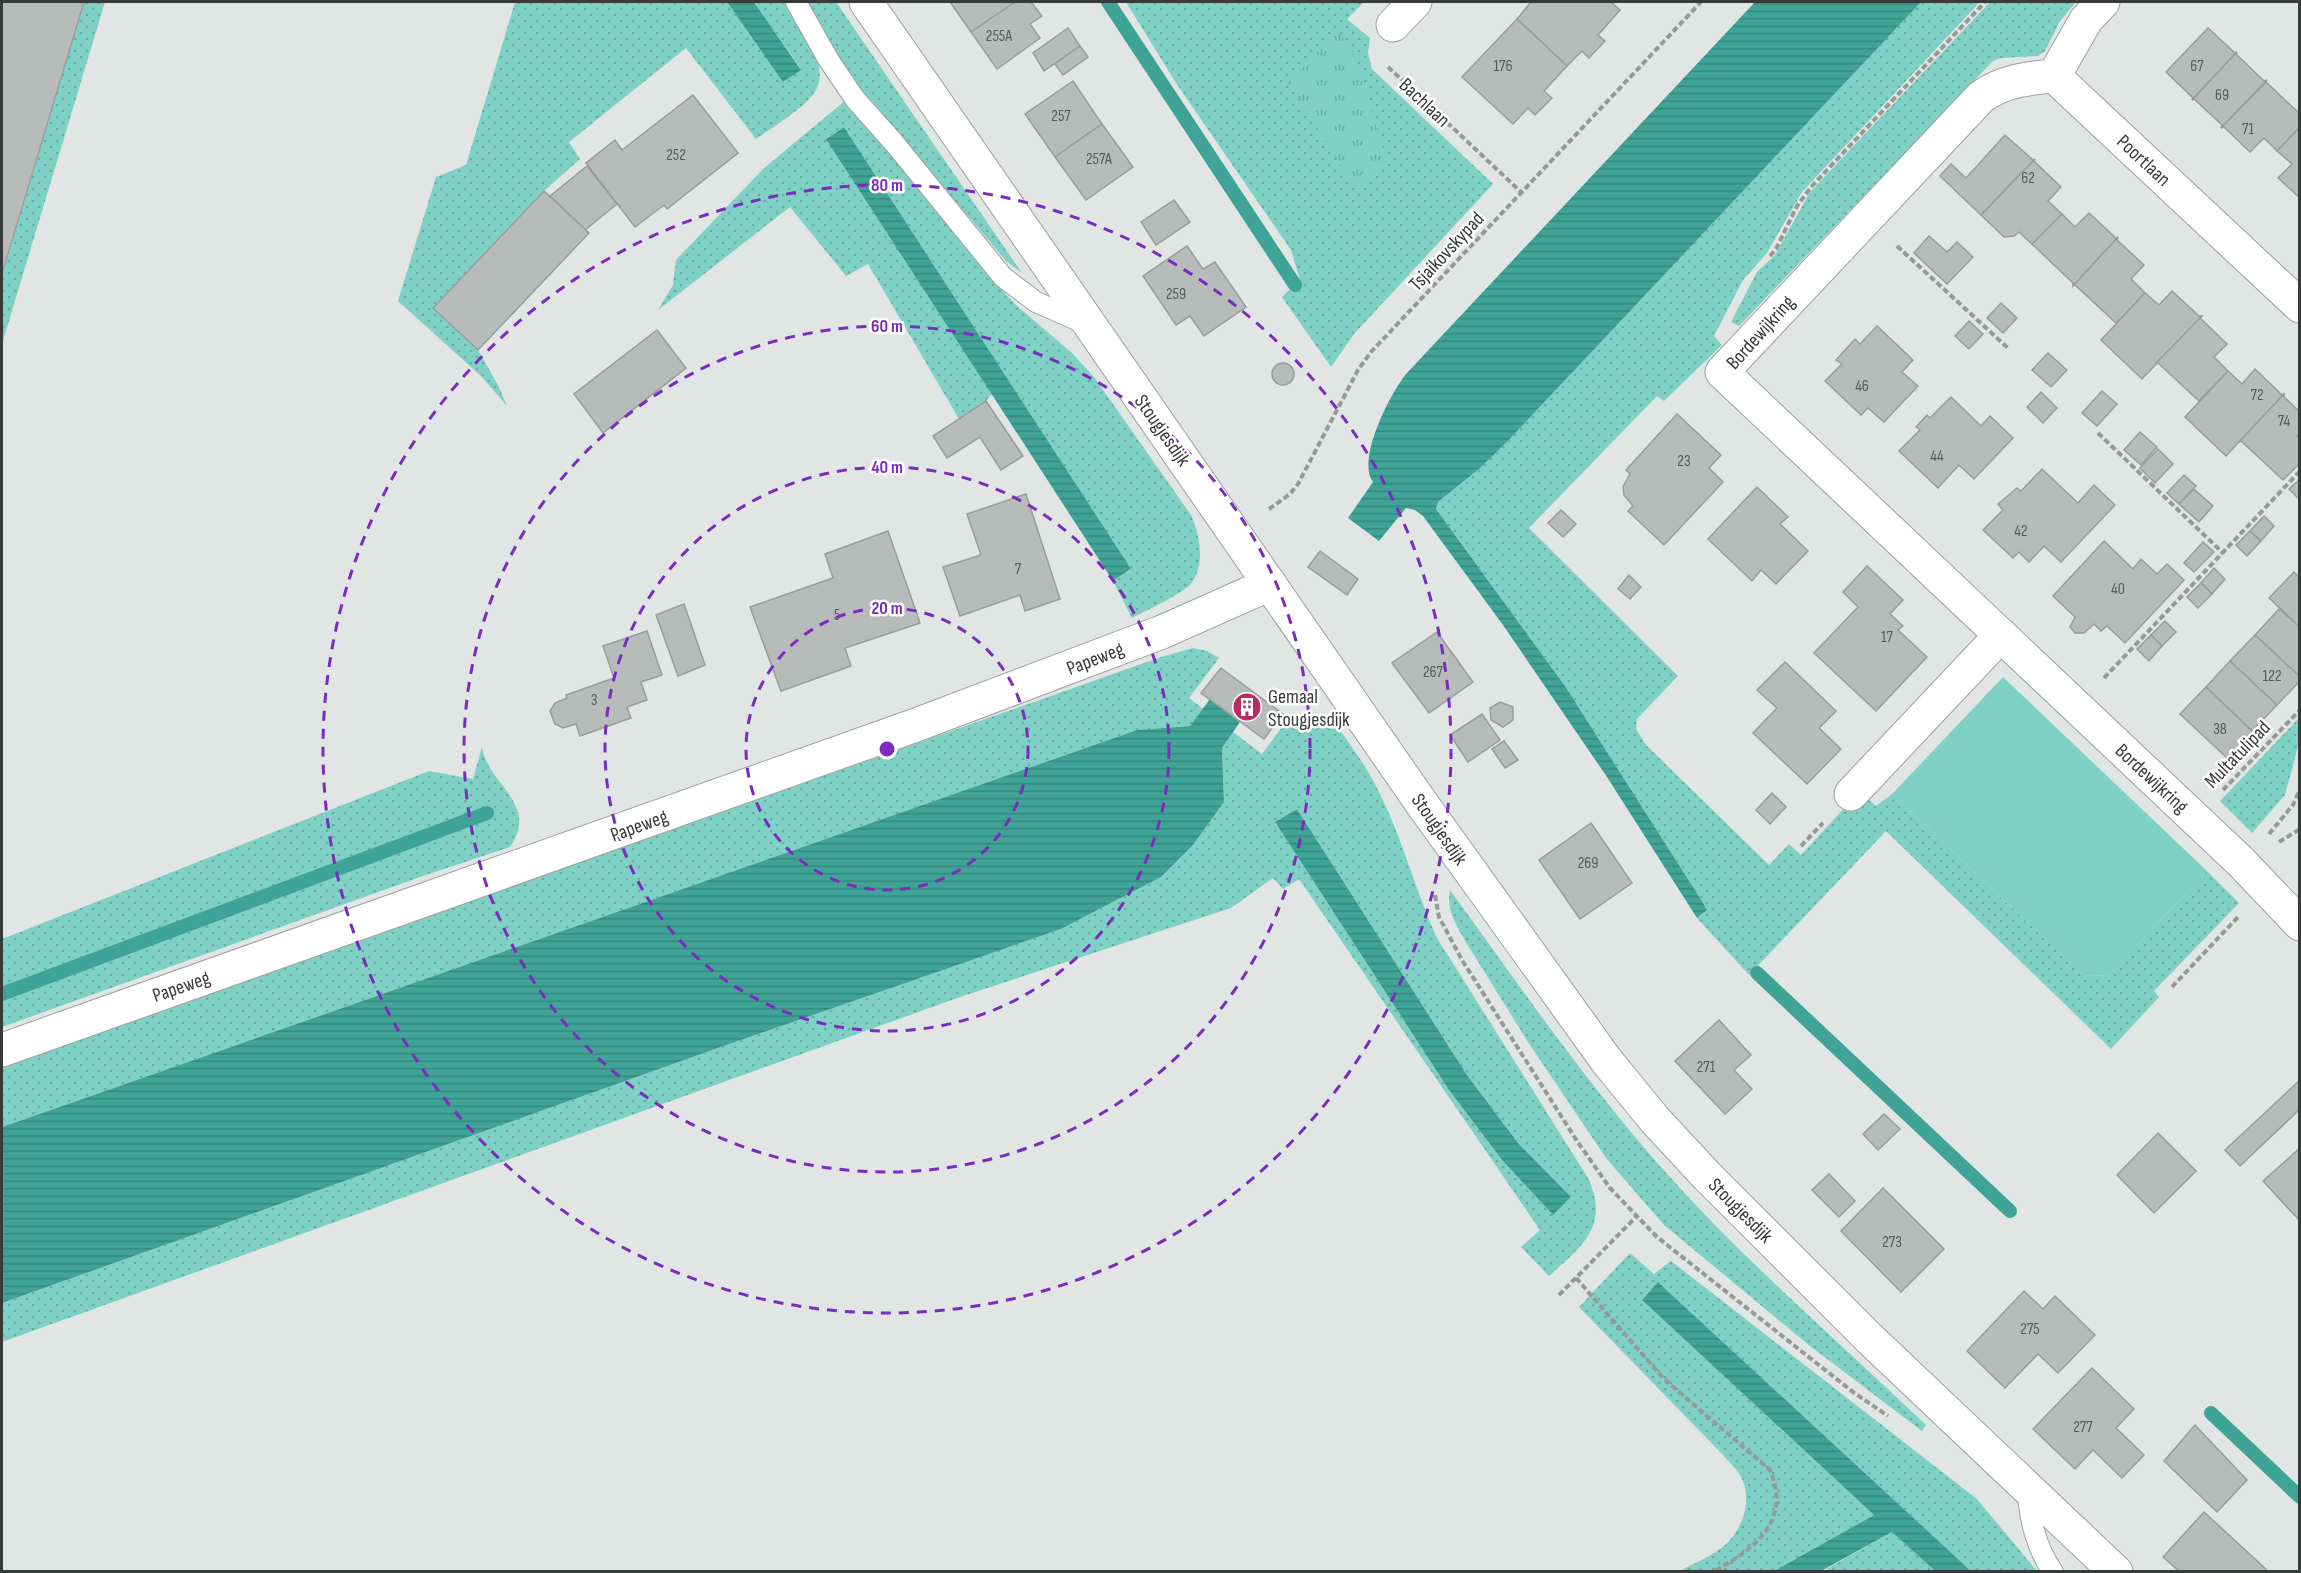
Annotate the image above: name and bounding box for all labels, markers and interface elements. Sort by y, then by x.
house number: 255A [986,27,1012,46]
house number: 176 [1494,57,1512,76]
house number: 67 [2190,57,2204,76]
street label: Bachlaan [1394,73,1455,132]
house number: 69 [2215,86,2229,105]
house number: 257 [1051,107,1071,126]
house number: 71 [2242,120,2254,139]
street label: Poortlaan [2111,130,2175,192]
house number: 252 [666,146,686,165]
house number: 257A [1086,150,1112,169]
house number: 62 [2021,169,2035,188]
text: 80 m [871,175,903,196]
street label: Tsjaikovskypad [1404,207,1489,296]
house number: 259 [1166,285,1186,304]
street label: Bordewijkring [1721,291,1800,375]
text: 60 m [871,316,903,337]
house number: 46 [1855,377,1869,396]
house number: 72 [2251,386,2263,405]
street label: Stougjesdijk [1129,390,1196,471]
house number: 74 [2278,412,2290,431]
house number: 44 [1930,447,1944,466]
house number: 23 [1677,452,1691,471]
text: 40 m [871,457,903,478]
house number: 42 [2014,522,2028,541]
house number: 7 [1015,560,1022,579]
house number: 40 [2111,580,2125,599]
text: 20 m [871,598,903,619]
house number: 5 [834,606,840,625]
house number: 17 [1881,628,1894,647]
street label: Papeweg [1063,637,1127,681]
house number: 267 [1423,663,1444,682]
house number: 122 [2263,667,2281,686]
place label: Gemaal Stougjesdijk [1268,685,1350,732]
house number: 3 [591,691,597,710]
building icon: Gemaal Stougjesdijk [1231,691,1263,723]
street label: Multatulipad [2200,716,2276,793]
house number: 38 [2213,720,2227,739]
centre of rings [877,739,897,759]
street label: Bordewijkring [2110,739,2193,819]
street label: Stougjesdijk [1406,789,1473,870]
street label: Papeweg [607,805,671,847]
house number: 269 [1578,854,1598,873]
street label: Papeweg [149,966,213,1008]
house number: 271 [1697,1058,1716,1077]
street label: Stougjesdijk [1703,1173,1778,1248]
house number: 273 [1882,1233,1902,1252]
house number: 275 [2020,1320,2040,1339]
house number: 277 [2073,1418,2093,1437]

